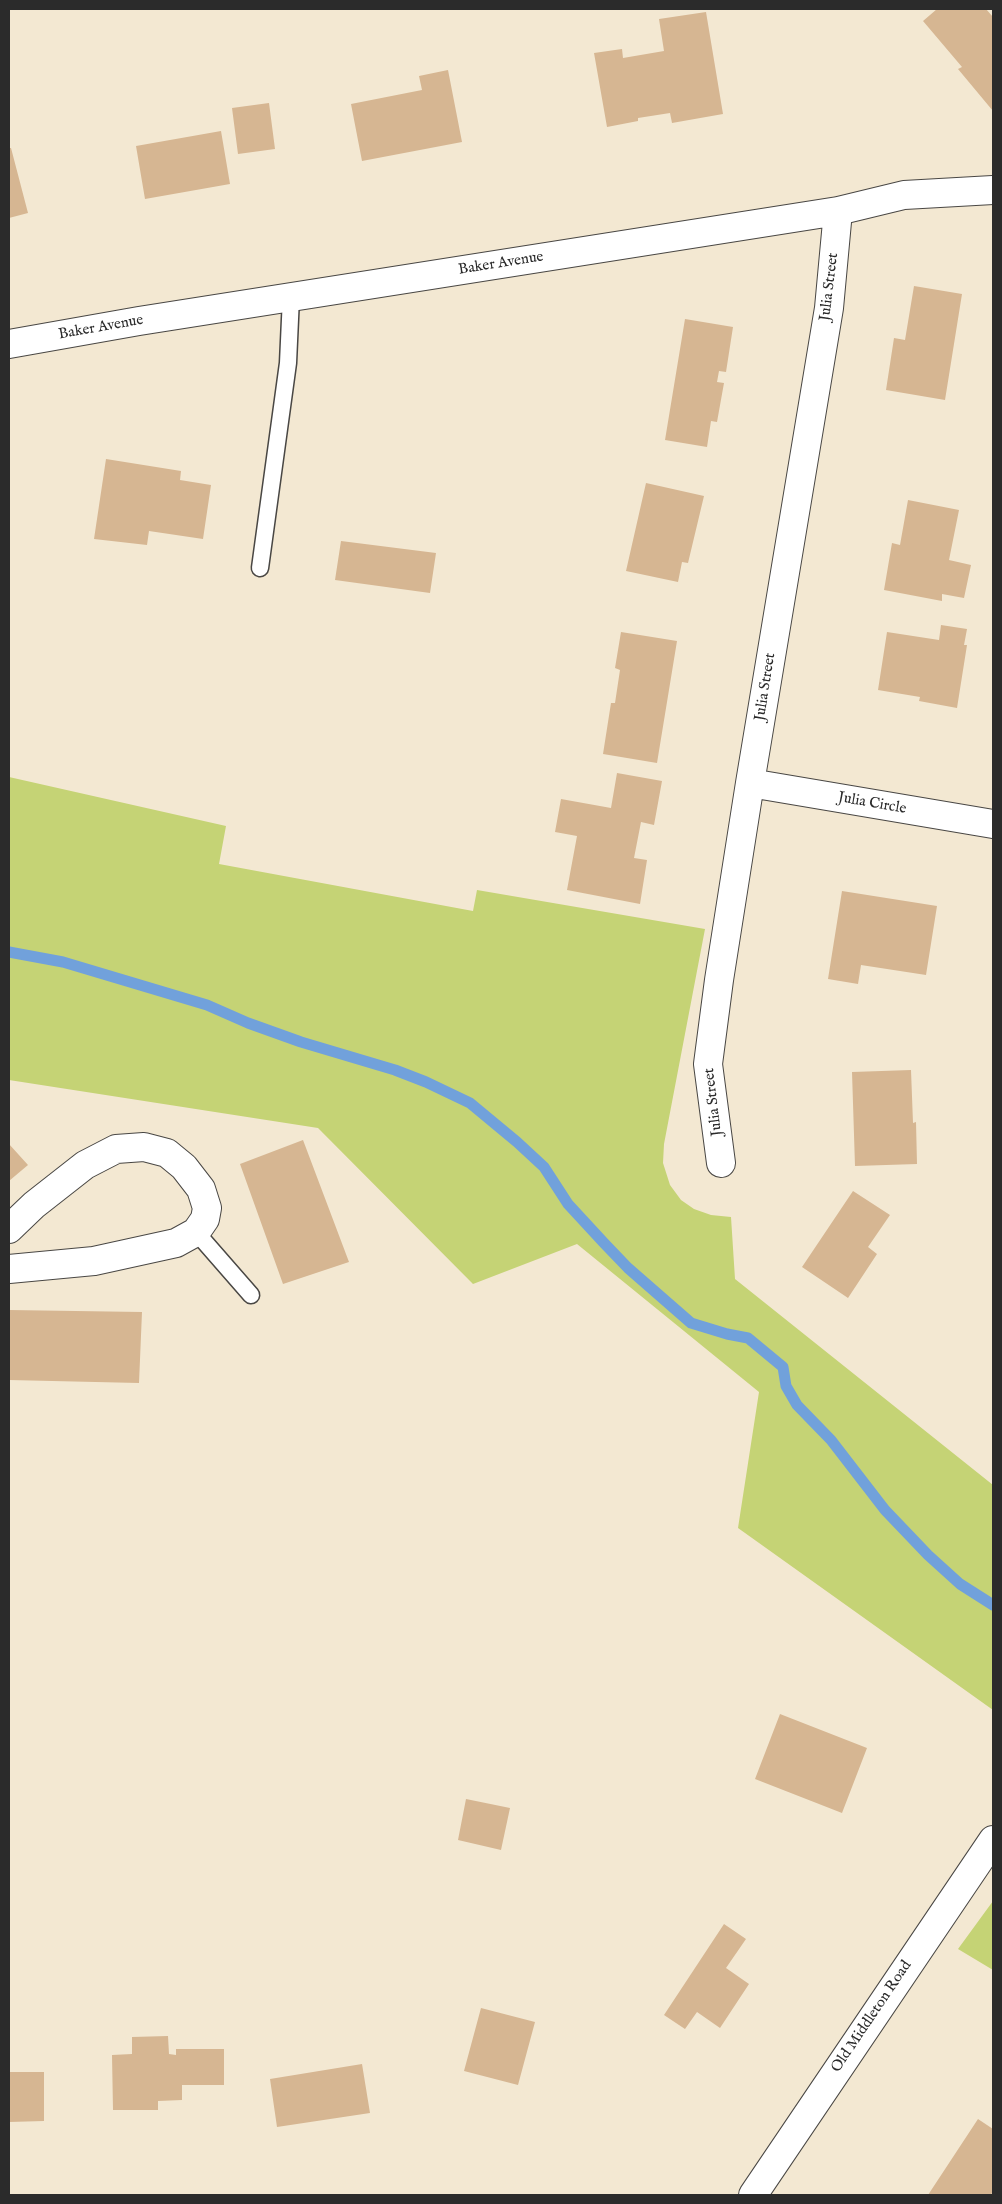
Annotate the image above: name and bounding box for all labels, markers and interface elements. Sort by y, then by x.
street label: Baker Avenue [457,248,545,280]
street label: Julia Street [817,252,843,322]
street label: Baker Avenue [57,312,145,344]
street label: Julia Street [752,652,780,722]
street label: Julia Circle [837,789,907,819]
street label: Julia Street [701,1067,727,1137]
street label: Old Middleton Road [828,1958,916,2076]

